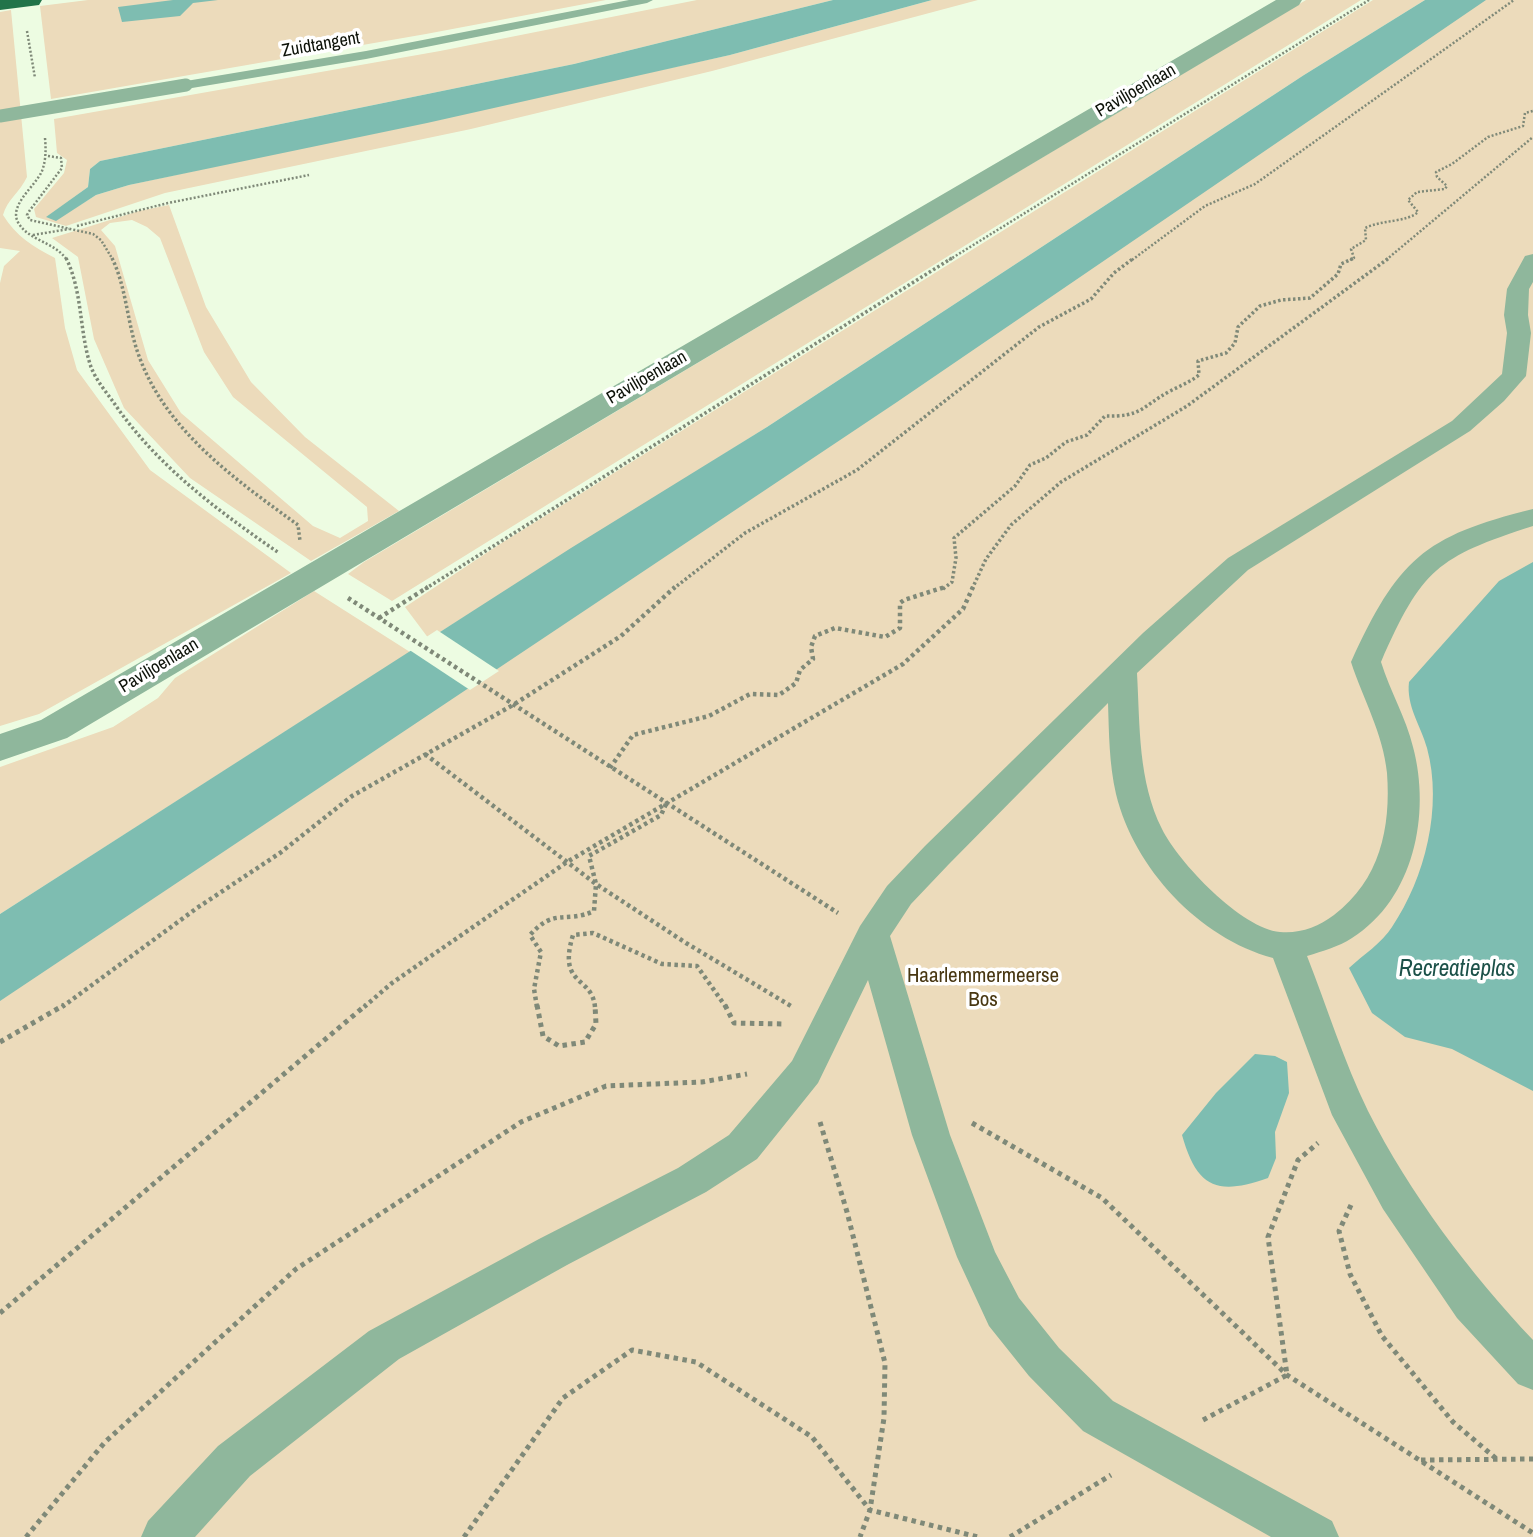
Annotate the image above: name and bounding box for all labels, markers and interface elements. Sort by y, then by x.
street label: Zuidtangent [280,28,362,62]
street label: Paviljoenlaan [1092,59,1180,123]
street label: Paviljoenlaan [603,346,691,410]
street label: Paviljoenlaan [115,634,203,698]
water label: Recreatieplas [1399,956,1515,984]
park label: Haarlemmermeerse Bos [907,963,1059,1013]

